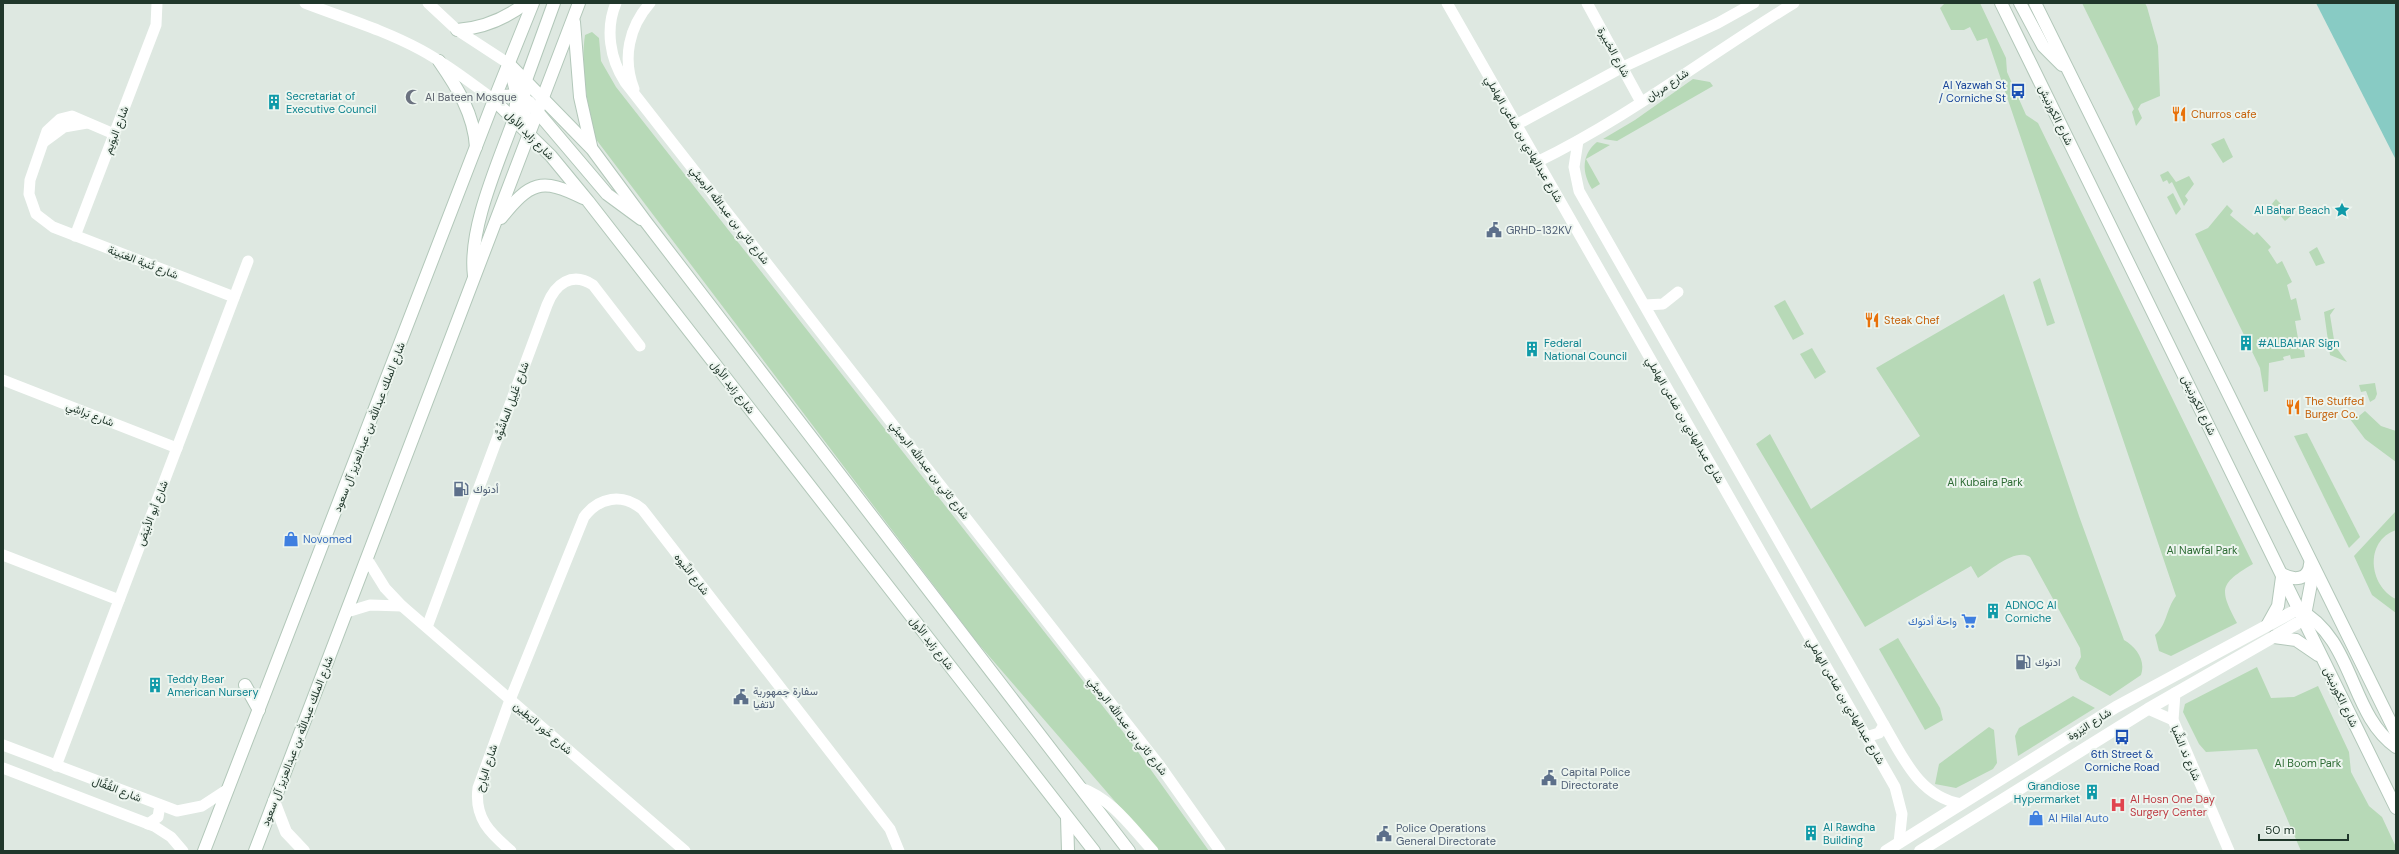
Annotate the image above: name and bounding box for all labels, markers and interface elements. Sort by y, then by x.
street label: شارع الخبيرة [1594,25,1634,80]
street label: شارع مربان [1643,65,1692,105]
street label: شارع عبدالهادي بن ضاعن الهاملي [1479,73,1566,207]
place label: Al Yazwah St / Corniche St [1939,78,2006,105]
bus stop icon: Al Yazwah St / Corniche St [2009,82,2027,100]
street label: شارع الكورنيش [2035,83,2077,148]
mosque icon: Al Bateen Mosque [404,88,422,106]
place label: Secretariat of Executive Council [286,89,376,116]
place label: Al Bateen Mosque [425,90,517,104]
building icon: Secretariat of Executive Council [265,93,283,111]
street label: شارع البوَيم [101,104,133,156]
restaurant icon: Churros cafe [2170,105,2188,123]
place label: Churros cafe [2191,107,2256,121]
street label: شارع زايد الأول [502,108,558,163]
street label: شارع ثاني بن عبدالله الرميثي [685,163,773,269]
place icon: Al Bahar Beach [2333,201,2351,219]
place label: Al Bahar Beach [2254,203,2330,217]
public building icon: GRHD-132KV [1485,221,1503,239]
place label: GRHD-132KV [1506,223,1573,237]
street label: شارع ثَنية الغبَينة [105,242,180,283]
restaurant icon: Steak Chef [1863,311,1881,329]
place label: Steak Chef [1884,313,1940,327]
building icon: #ALBAHAR Sign [2237,334,2255,352]
place label: Federal National Council [1544,336,1627,363]
place label: #ALBAHAR Sign [2258,336,2339,350]
street label: شارع الملك عبدالله بن عبدالعزيز آل سعود [330,340,409,514]
building icon: Federal National Council [1523,340,1541,358]
street label: شارع عبدالهادي بن ضاعن الهاملي [1640,354,1727,488]
street label: شارع زايد الأول [707,358,758,417]
street label: شارع غَلِيل الماشُوَّه [490,360,533,443]
street label: شارع الكورنيش [2178,373,2220,438]
place label: The Stuffed Burger Co. [2305,394,2364,421]
street label: شارع بَراشِي [63,398,116,432]
restaurant icon: The Stuffed Burger Co. [2284,398,2302,416]
street label: شارع ثاني بن عبدالله الرميثي [885,418,973,524]
park label: Al Kubaira Park [1947,475,2023,489]
street label: شارع أبو الأبيَض [133,478,172,548]
fuel station icon: أدنوك [452,480,470,498]
place label: أدنوك [473,482,499,496]
shop icon: Novomed [282,530,300,548]
place label: Novomed [303,532,352,546]
park label: Al Nawfal Park [2166,543,2238,557]
street label: شارع النِّيوه [671,550,713,599]
place label: ADNOC Al Corniche [2005,598,2057,625]
building icon: ADNOC Al Corniche [1984,602,2002,620]
supermarket icon: واحة أدنوك [1960,612,1978,630]
street label: شارع زايد الأول [906,614,957,673]
place label: واحة أدنوك [1908,614,1957,628]
street label: شارع عبدالهادي بن ضاعن الهاملي [1801,635,1888,769]
fuel station icon: ادنوك [2014,653,2032,671]
street label: شارع الملك عبدالله بن عبدالعزيز آل سعود [258,654,337,828]
place label: ادنوك [2035,655,2061,669]
street label: شارع الكورنيش [2320,665,2362,730]
place label: Teddy Bear American Nursery [167,672,259,699]
street label: شارع ثاني بن عبدالله الرميثي [1083,674,1171,780]
building icon: Teddy Bear American Nursery [146,676,164,694]
place label: سفارة جمهورية لاتفيا [753,684,818,711]
public building icon: سفارة جمهورية لاتفيا [732,688,750,706]
street label: شارع خَور البَطِين [510,699,575,758]
street label: شارع اليَزوة [2064,705,2114,744]
street label: شارع ند الشِّبا [2167,723,2204,783]
bus stop icon: 6th Street & Corniche Road [2113,728,2131,746]
street label: شارع اليارِح [472,742,502,794]
place label: 6th Street & Corniche Road [2085,747,2160,774]
park label: Al Boom Park [2275,756,2342,770]
place label: Capital Police Directorate [1561,765,1630,792]
public building icon: Capital Police Directorate [1540,769,1558,787]
street label: شارع القُفَّال [90,773,144,806]
place label: Grandiose Hypermarket [2014,779,2080,806]
building icon: Grandiose Hypermarket [2083,783,2101,801]
place label: Al Hosn One Day Surgery Center [2130,792,2215,819]
hospital icon: Al Hosn One Day Surgery Center [2109,796,2127,814]
shop icon: Al Hilal Auto [2027,809,2045,827]
place label: Al Hilal Auto [2048,811,2109,825]
scale bar [2259,816,2348,842]
place label: Al Rawdha Building [1823,820,1875,847]
place label: Police Operations General Directorate [1396,821,1496,848]
text: 50 m [2265,822,2294,838]
building icon: Al Rawdha Building [1802,824,1820,842]
public building icon: Police Operations General Directorate [1375,825,1393,843]

